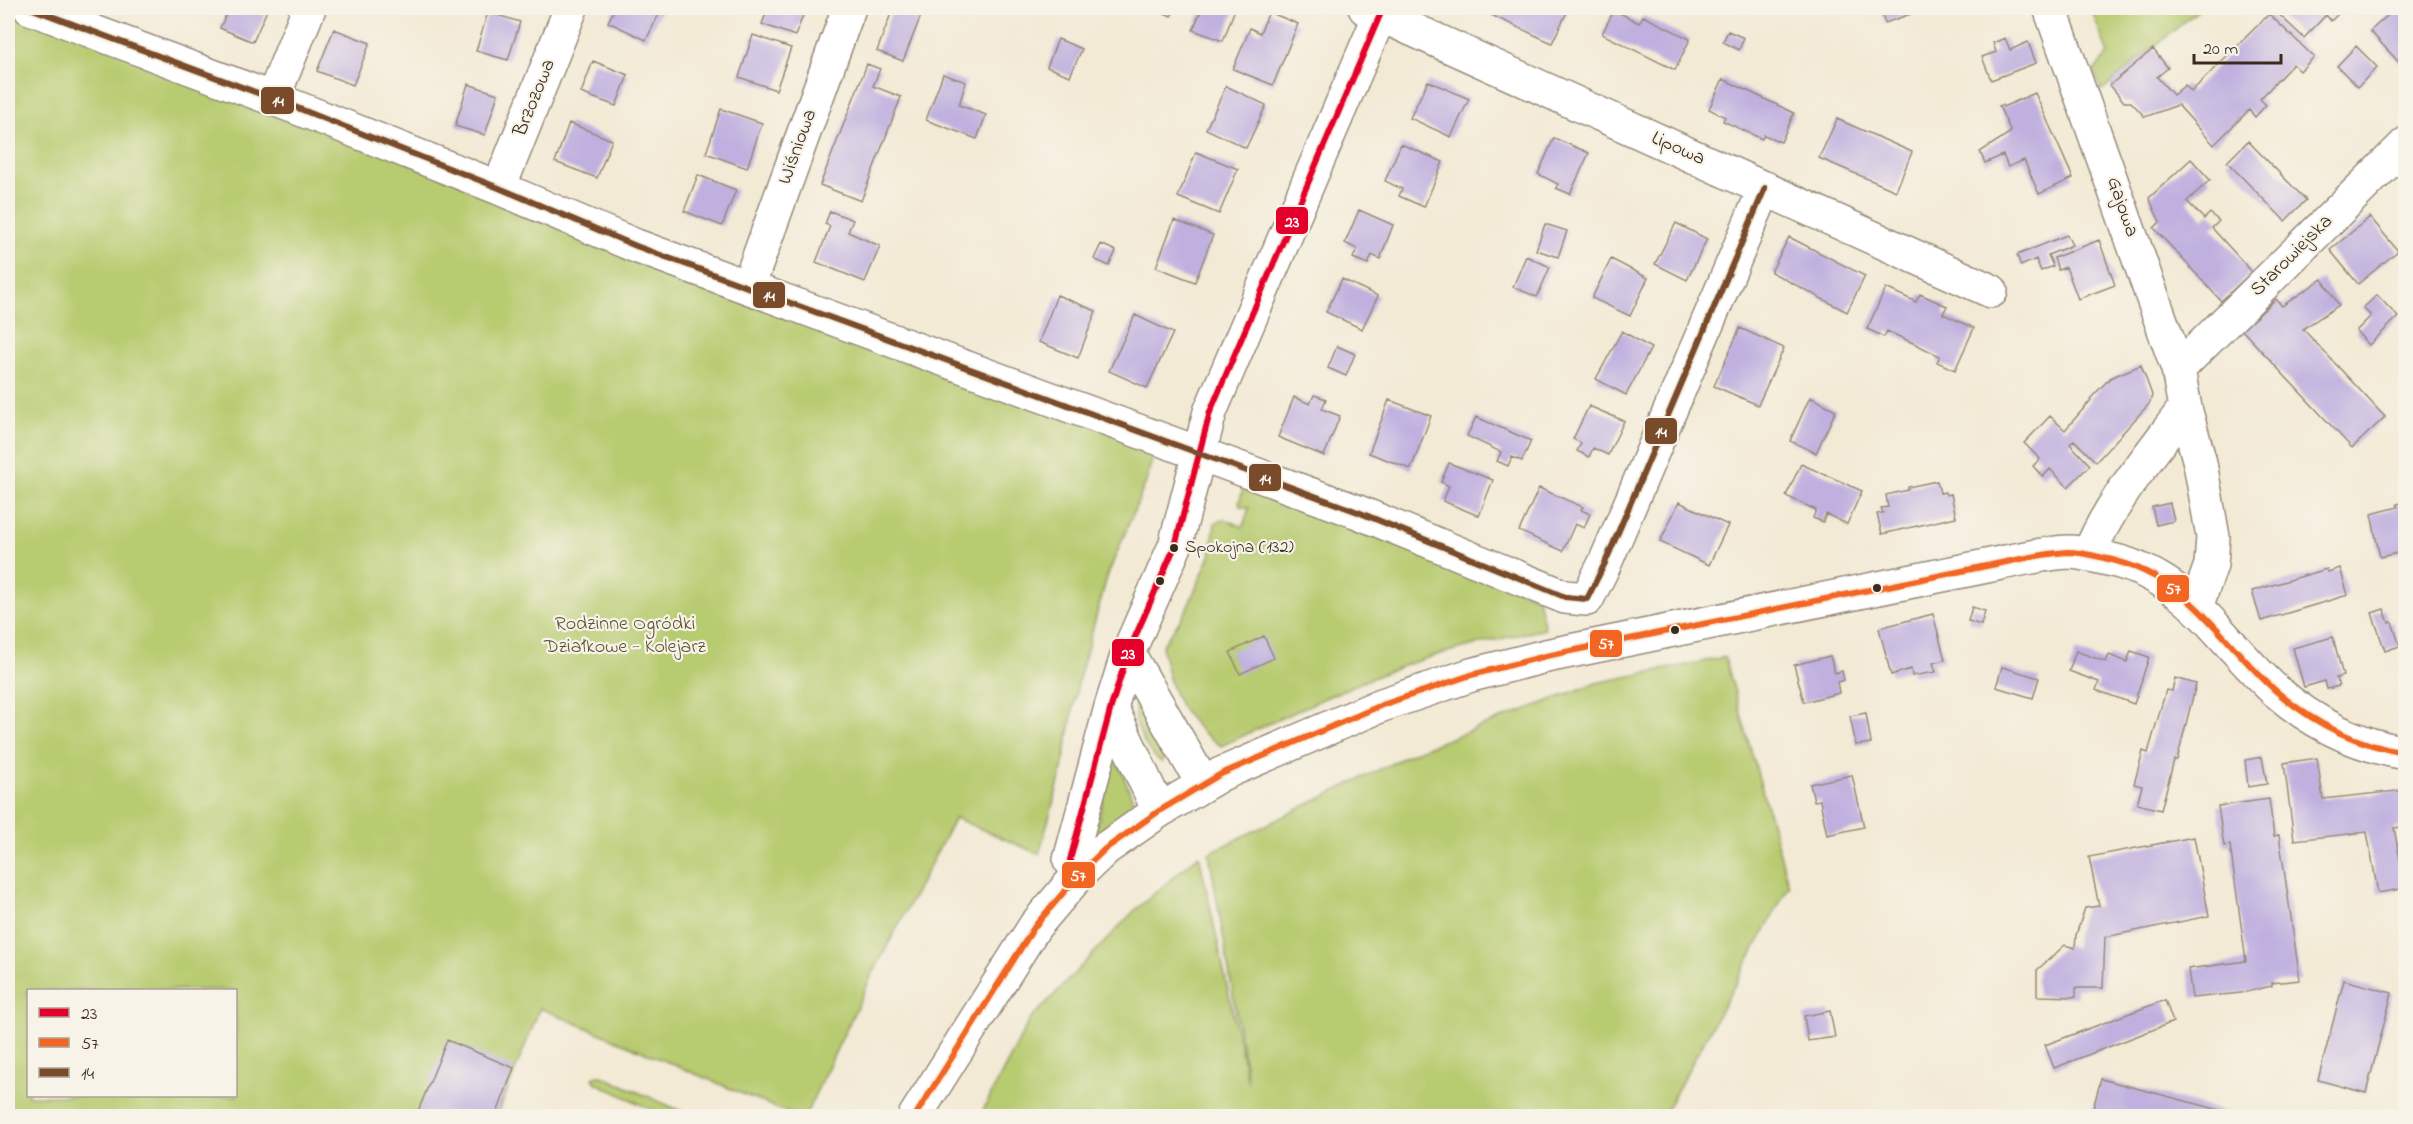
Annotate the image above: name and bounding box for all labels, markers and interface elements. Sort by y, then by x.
scale bar [2194,27,2281,65]
text: 20 m [2203,37,2238,63]
street label: Brzozowa [506,55,564,142]
line badge: 14 [260,86,295,115]
text: 14 [272,90,284,114]
street label: Wiśniowa [771,105,825,189]
street label: Lipowa [1646,124,1710,174]
street label: Gajowa [2098,173,2146,241]
line badge: 23 [1275,206,1309,235]
street label: Starowiejska [2244,208,2340,304]
text: 23 [1284,211,1300,235]
line badge: 14 [752,281,786,309]
text: 14 [763,285,775,309]
line badge: 14 [1644,417,1678,445]
text: 14 [1655,421,1667,445]
line badge: 14 [1248,463,1282,492]
text: 14 [1259,468,1271,492]
place label: Spokojna (132) [1185,535,1294,561]
marker: Spokojna (132) [1168,542,1180,554]
line badge: 57 [2156,574,2190,603]
unlabelled marker [1154,575,1166,587]
text: 57 [2165,578,2181,602]
unlabelled marker [1871,582,1883,594]
park label: Rodzinne Ogródki Działkowe - Kolejarz [543,610,707,662]
unlabelled marker [1669,624,1681,636]
line badge: 57 [1589,629,1623,658]
text: 57 [1598,633,1614,657]
line badge: 23 [1111,638,1145,667]
text: 23 [1120,643,1136,667]
line badge: 57 [1061,861,1096,889]
text: 57 [1070,865,1086,889]
legend [27,989,237,1097]
text: 23 [81,1002,97,1028]
text: 57 [81,1032,99,1058]
text: 14 [81,1062,95,1088]

